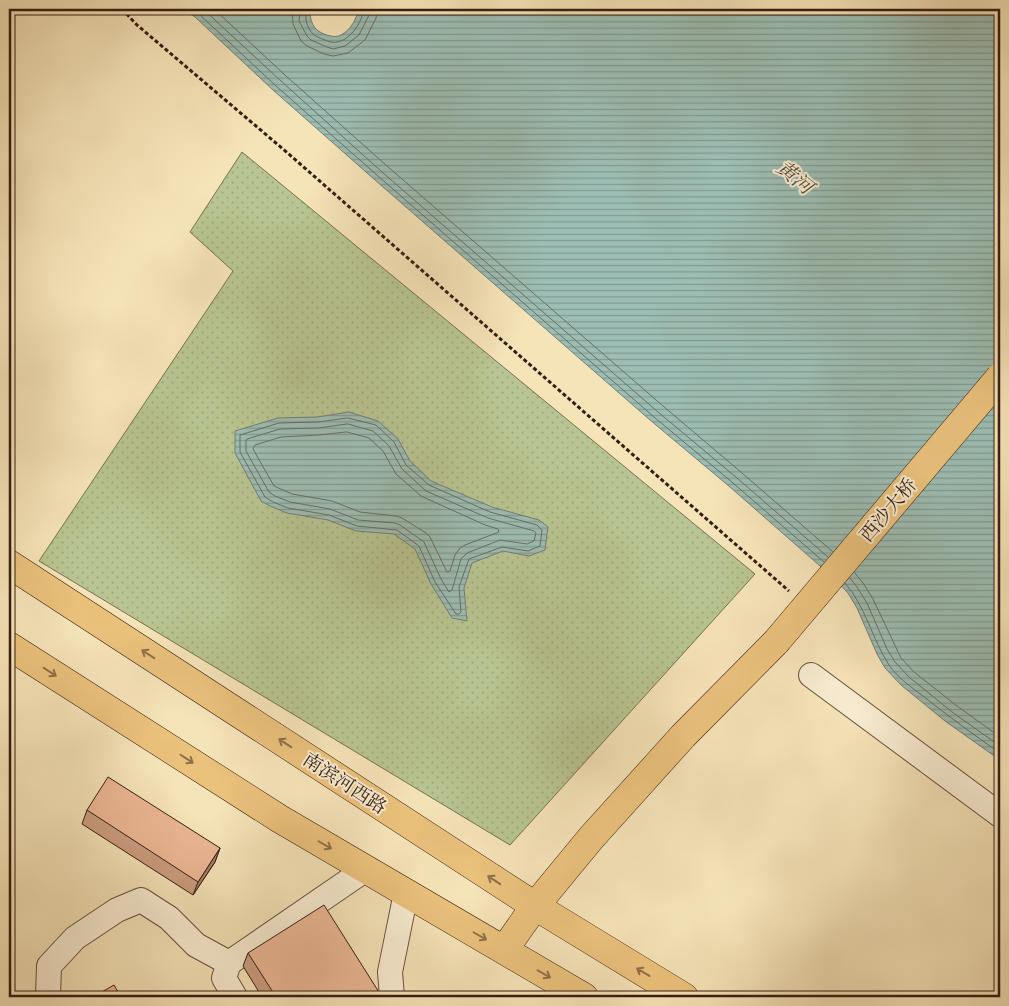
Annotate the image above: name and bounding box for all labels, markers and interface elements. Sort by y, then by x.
water label: 黄河 [771,154,821,202]
street label: 西沙大桥 [854,473,922,547]
one-way arrow [142,649,156,659]
one-way arrow [42,667,56,677]
one-way arrow [278,738,292,748]
street label: 南滨河西路 [298,747,392,819]
one-way arrow [179,755,193,765]
one-way arrow [317,840,332,850]
one-way arrow [487,874,501,885]
one-way arrow [472,932,487,942]
one-way arrow [636,966,650,976]
one-way arrow [536,969,550,979]

